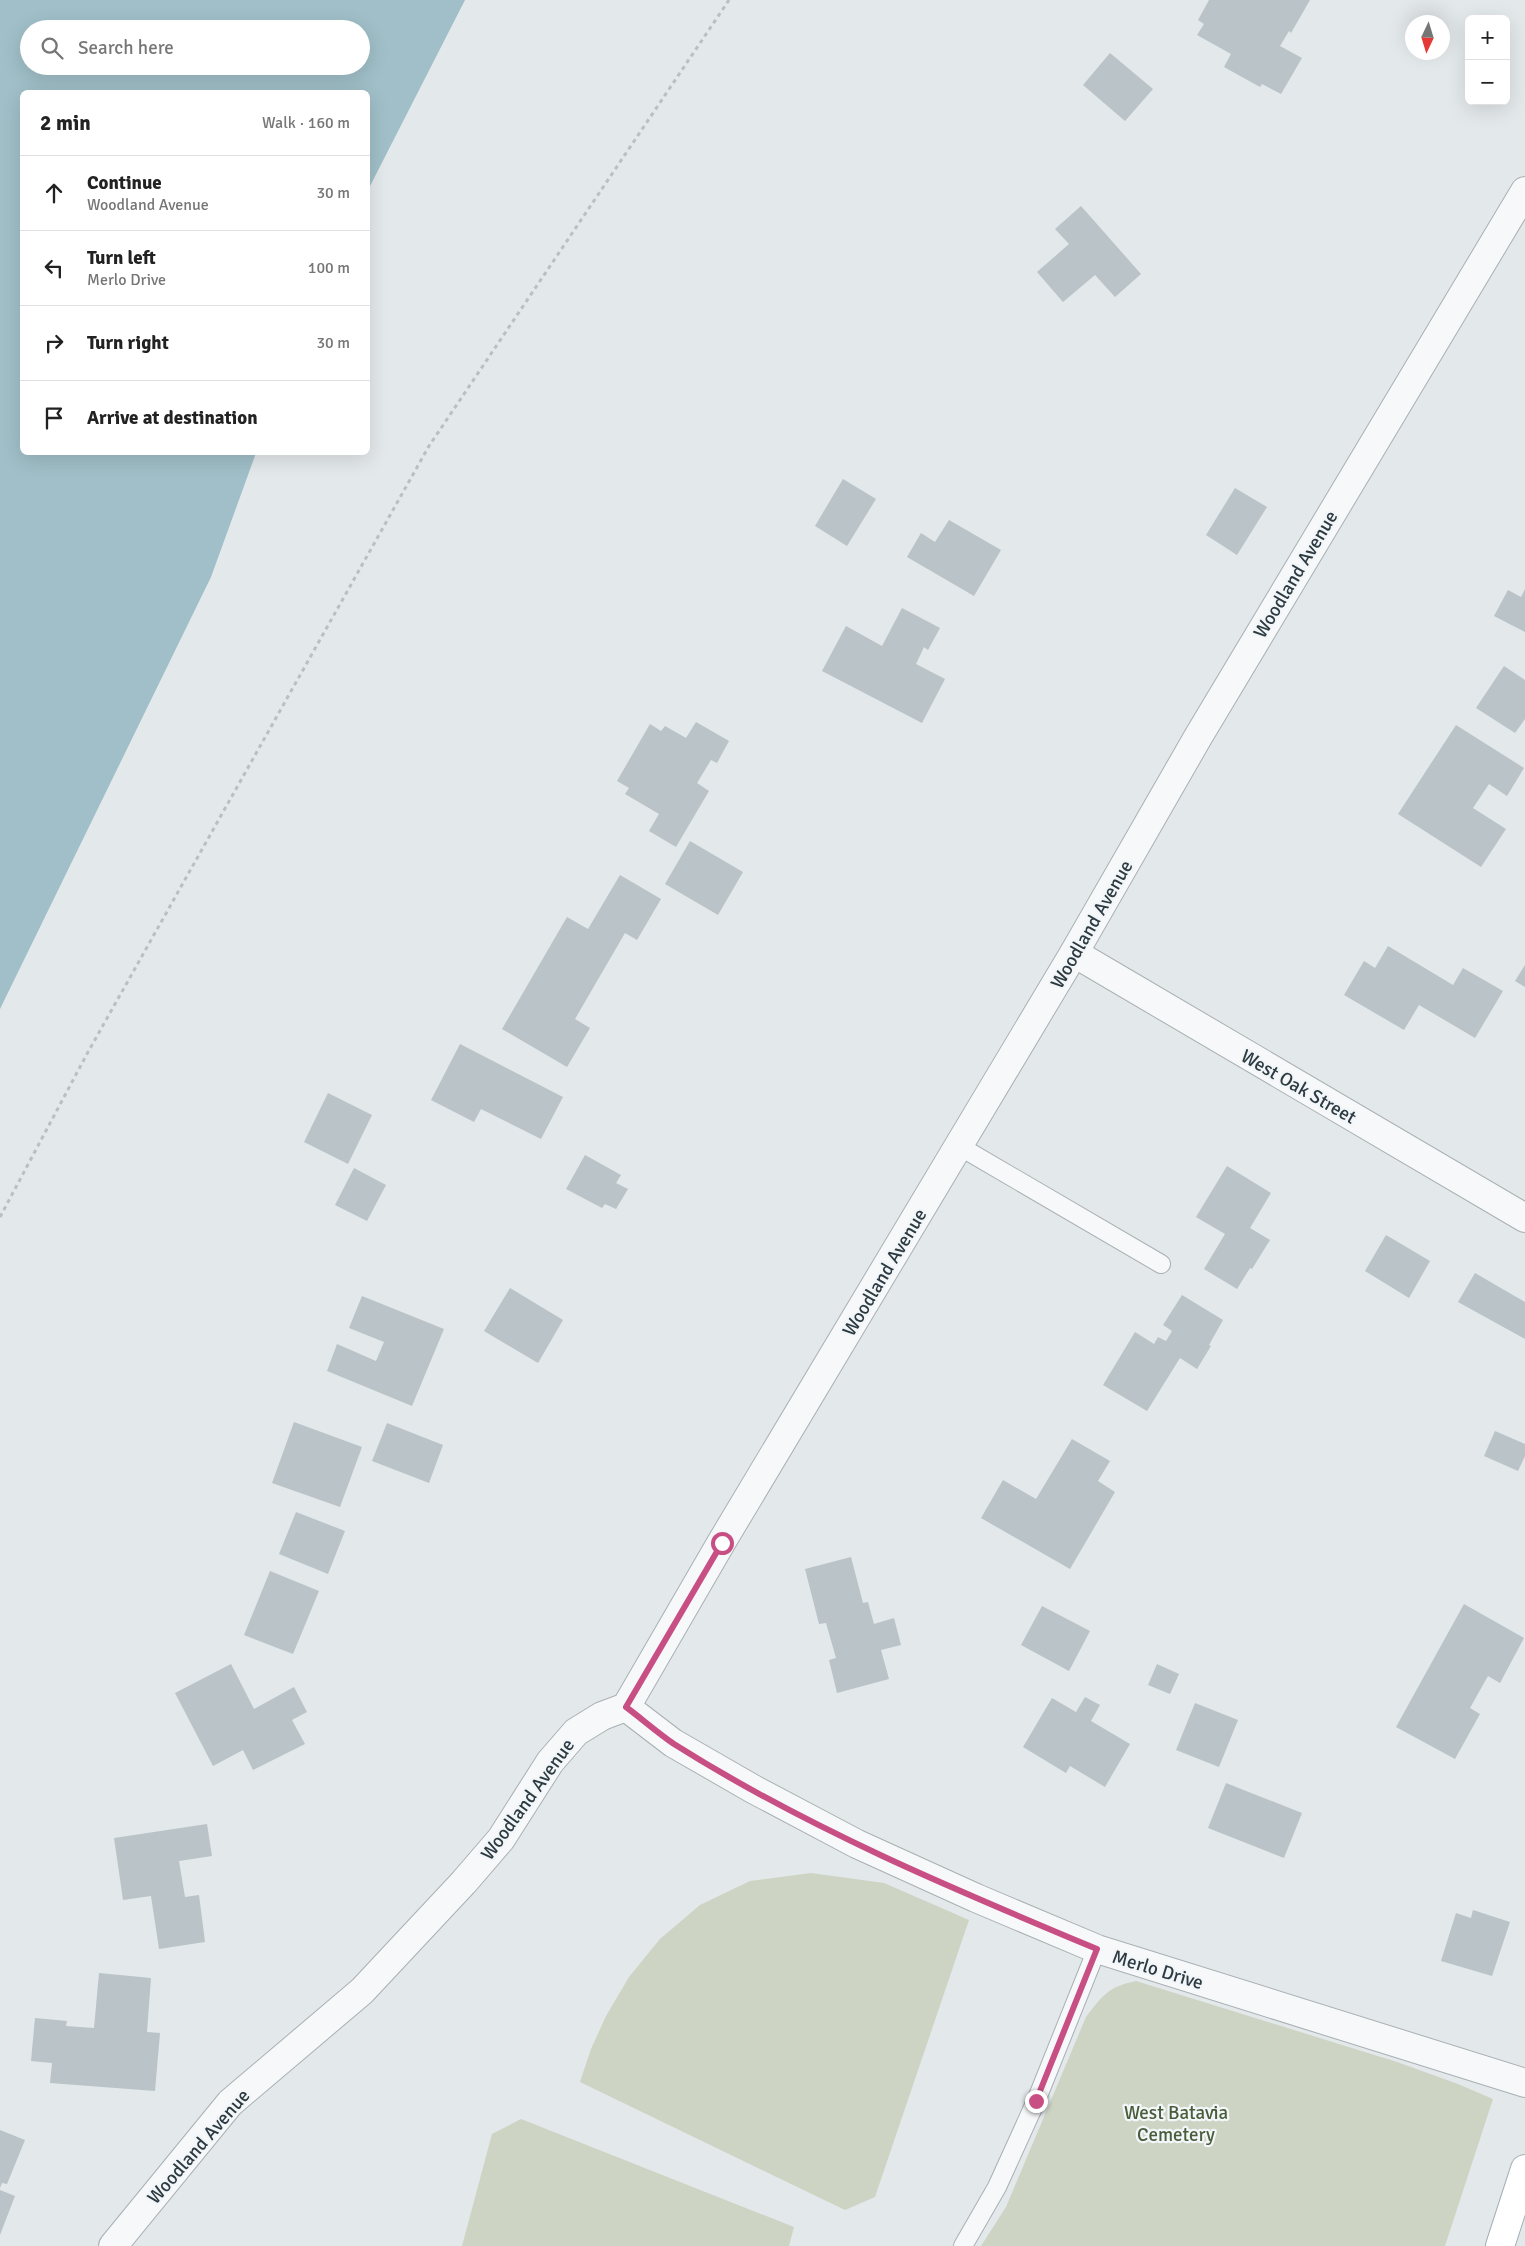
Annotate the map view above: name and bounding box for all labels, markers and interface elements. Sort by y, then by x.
north arrow [1405,15,1450,60]
map controls [1465,15,1510,105]
button: + [1465,15,1510,60]
search box [20,20,370,75]
icon: search [38,34,66,62]
text: Search here [78,36,174,60]
button: − [1465,60,1510,105]
text: 2 min [40,110,91,136]
text: Walk · 160 m [262,113,350,133]
text: Continue [87,171,162,195]
icon: ahead [40,179,68,207]
text: 30 m [316,183,350,203]
text: Woodland Avenue [87,195,209,215]
text: Turn left [87,246,156,270]
icon: left [40,254,68,282]
text: 100 m [308,258,350,278]
text: Merlo Drive [87,270,166,290]
icon: right [40,329,68,357]
text: Turn right [87,331,169,355]
text: 30 m [316,333,350,353]
icon: arrive [40,404,68,432]
text: Arrive at destination [87,406,258,430]
street label: Woodland Avenue [1248,506,1343,643]
street label: Woodland Avenue [1045,856,1138,993]
street label: West Oak Street [1237,1044,1361,1130]
street label: Woodland Avenue [837,1204,932,1341]
route start [711,1532,734,1555]
street label: Woodland Avenue [476,1734,580,1865]
street label: Merlo Drive [1109,1945,1206,1995]
street label: Woodland Avenue [142,2084,255,2209]
route end [1025,2090,1048,2113]
park label: West Batavia Cemetery [1124,2101,1228,2147]

